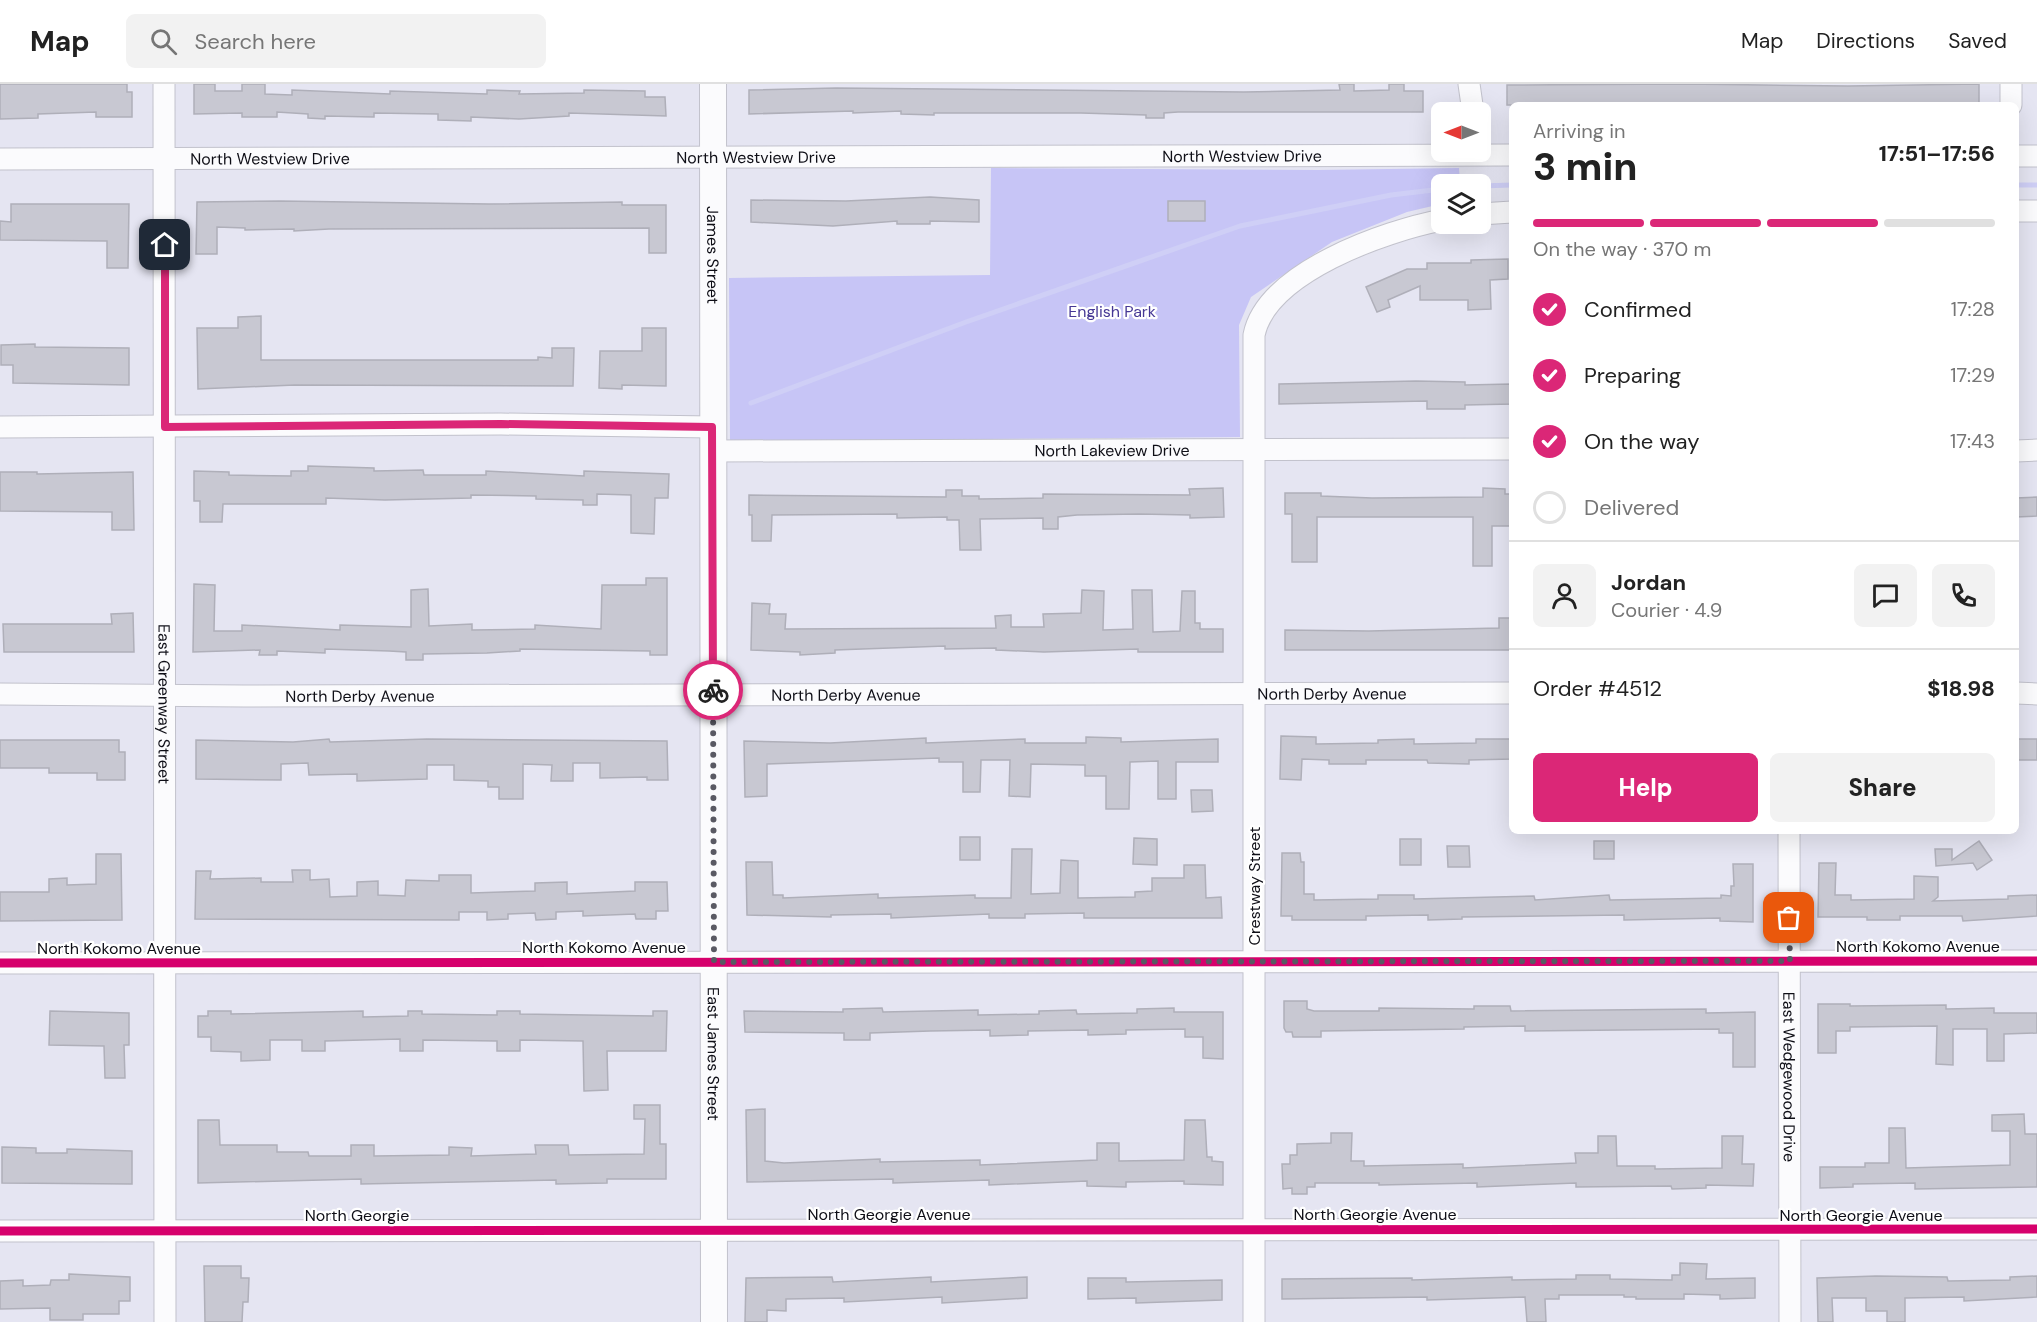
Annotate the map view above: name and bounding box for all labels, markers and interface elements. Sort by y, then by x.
search box [126,14,546,68]
text: Map [30,23,90,60]
icon: search [147,25,180,58]
text: Search here [195,27,316,56]
text: Map [1741,27,1783,55]
text: Directions [1816,27,1915,55]
text: Saved [1948,27,2007,55]
north arrow [1431,102,1491,162]
map controls [1431,102,1491,234]
text: Arriving in [1533,118,1625,144]
text: 17:51–17:56 [1879,139,1995,168]
text: 3 min [1533,141,1638,192]
street label: North Westview Drive [1162,146,1322,167]
street label: North Westview Drive [676,147,836,168]
street label: North Westview Drive [190,148,350,169]
button: layers [1431,174,1491,234]
street label: James Street [702,206,723,304]
pin [139,219,190,270]
icon: home [148,228,181,261]
text: On the way · 370 m [1533,236,1711,262]
icon: check [1533,293,1566,326]
text: Confirmed [1584,295,1692,324]
text: 17:28 [1951,296,1995,322]
park label: English Park [1068,301,1156,322]
icon: check [1533,359,1566,392]
text: Preparing [1584,361,1681,390]
text: 17:29 [1950,362,1995,388]
icon: check [1533,425,1566,458]
text: On the way [1584,427,1699,456]
text: 17:43 [1950,428,1995,454]
street label: North Lakeview Drive [1034,440,1190,461]
text: Delivered [1584,493,1679,522]
button: person [1533,564,1596,627]
button: chat [1854,564,1917,627]
button: phone [1932,564,1995,627]
text: Jordan [1611,568,1686,597]
text: Courier · 4.9 [1611,597,1722,623]
street label: East Greenway Street [153,624,175,784]
courier [683,660,743,720]
icon: bike [697,674,730,707]
text: Order #4512 [1533,674,1662,703]
text: $18.98 [1927,674,1995,703]
street label: North Derby Avenue [1257,683,1407,705]
street label: North Derby Avenue [771,684,921,706]
street label: North Derby Avenue [285,686,435,707]
button: Help [1533,753,1758,822]
button: Share [1770,753,1995,822]
street label: Crestway Street [1244,826,1265,946]
pin [1763,892,1814,943]
icon: bag [1772,901,1805,934]
street label: North Kokomo Avenue [1836,936,2000,957]
street label: North Kokomo Avenue [522,937,686,958]
street label: North Kokomo Avenue [37,938,201,959]
street label: East James Street [703,987,724,1121]
street label: East Wedgewood Drive [1778,992,1800,1162]
street label: North Georgie Avenue [807,1204,971,1225]
street label: North Georgie Avenue [1293,1204,1457,1225]
street label: North Georgie [305,1205,409,1226]
street label: North Georgie Avenue [1779,1205,1943,1226]

